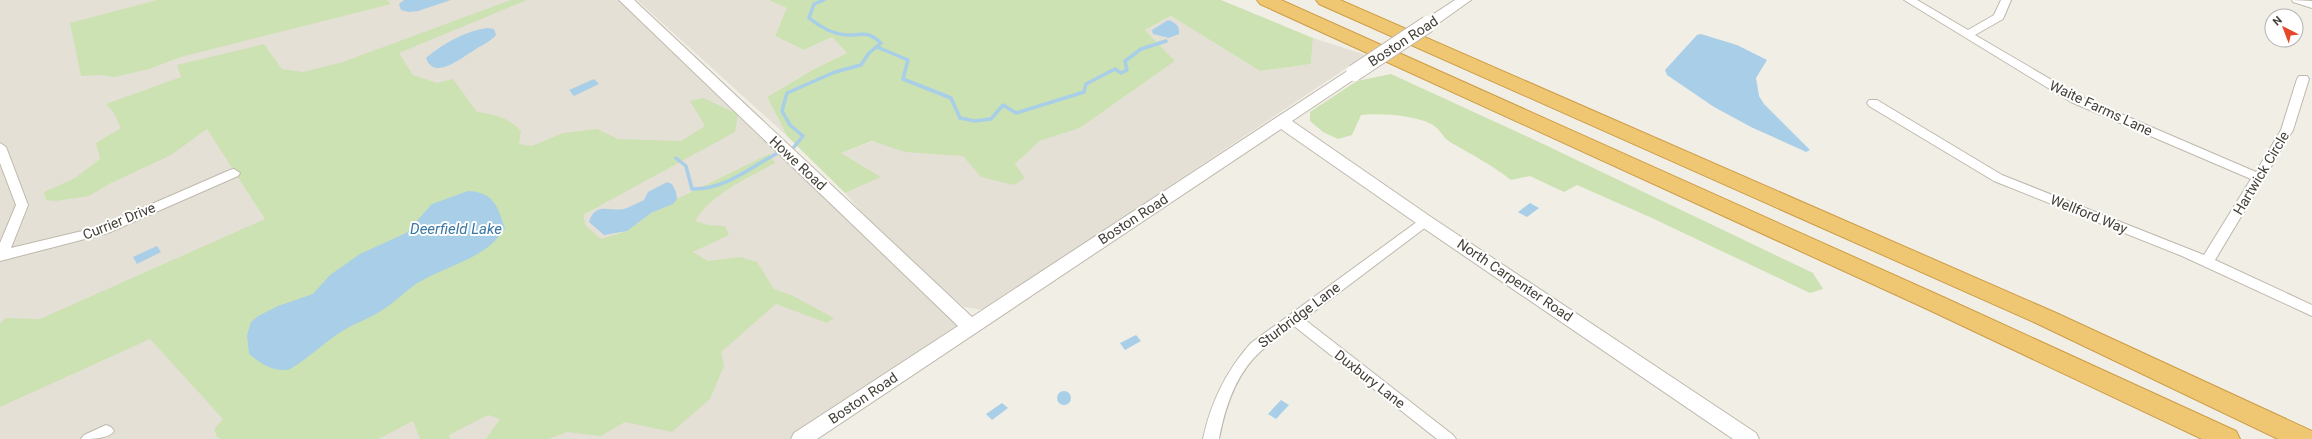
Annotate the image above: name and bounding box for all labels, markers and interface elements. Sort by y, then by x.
north arrow [2264,8,2304,48]
street label: Boston Road [1365,13,1441,69]
text: N [2270,13,2285,28]
street label: Waite Farms Lane [2047,77,2155,139]
street label: Hartwick Circle [2230,128,2292,218]
street label: Howe Road [766,133,830,193]
street label: Boston Road [1095,191,1171,247]
street label: Wellford Way [2048,191,2130,237]
street label: Currier Drive [80,199,158,243]
water label: Deerfield Lake [410,220,502,238]
street label: North Carpenter Road [1454,235,1576,325]
street label: Sturbridge Lane [1255,279,1343,351]
street label: Duxbury Lane [1332,347,1408,411]
street label: Boston Road [825,369,901,427]

